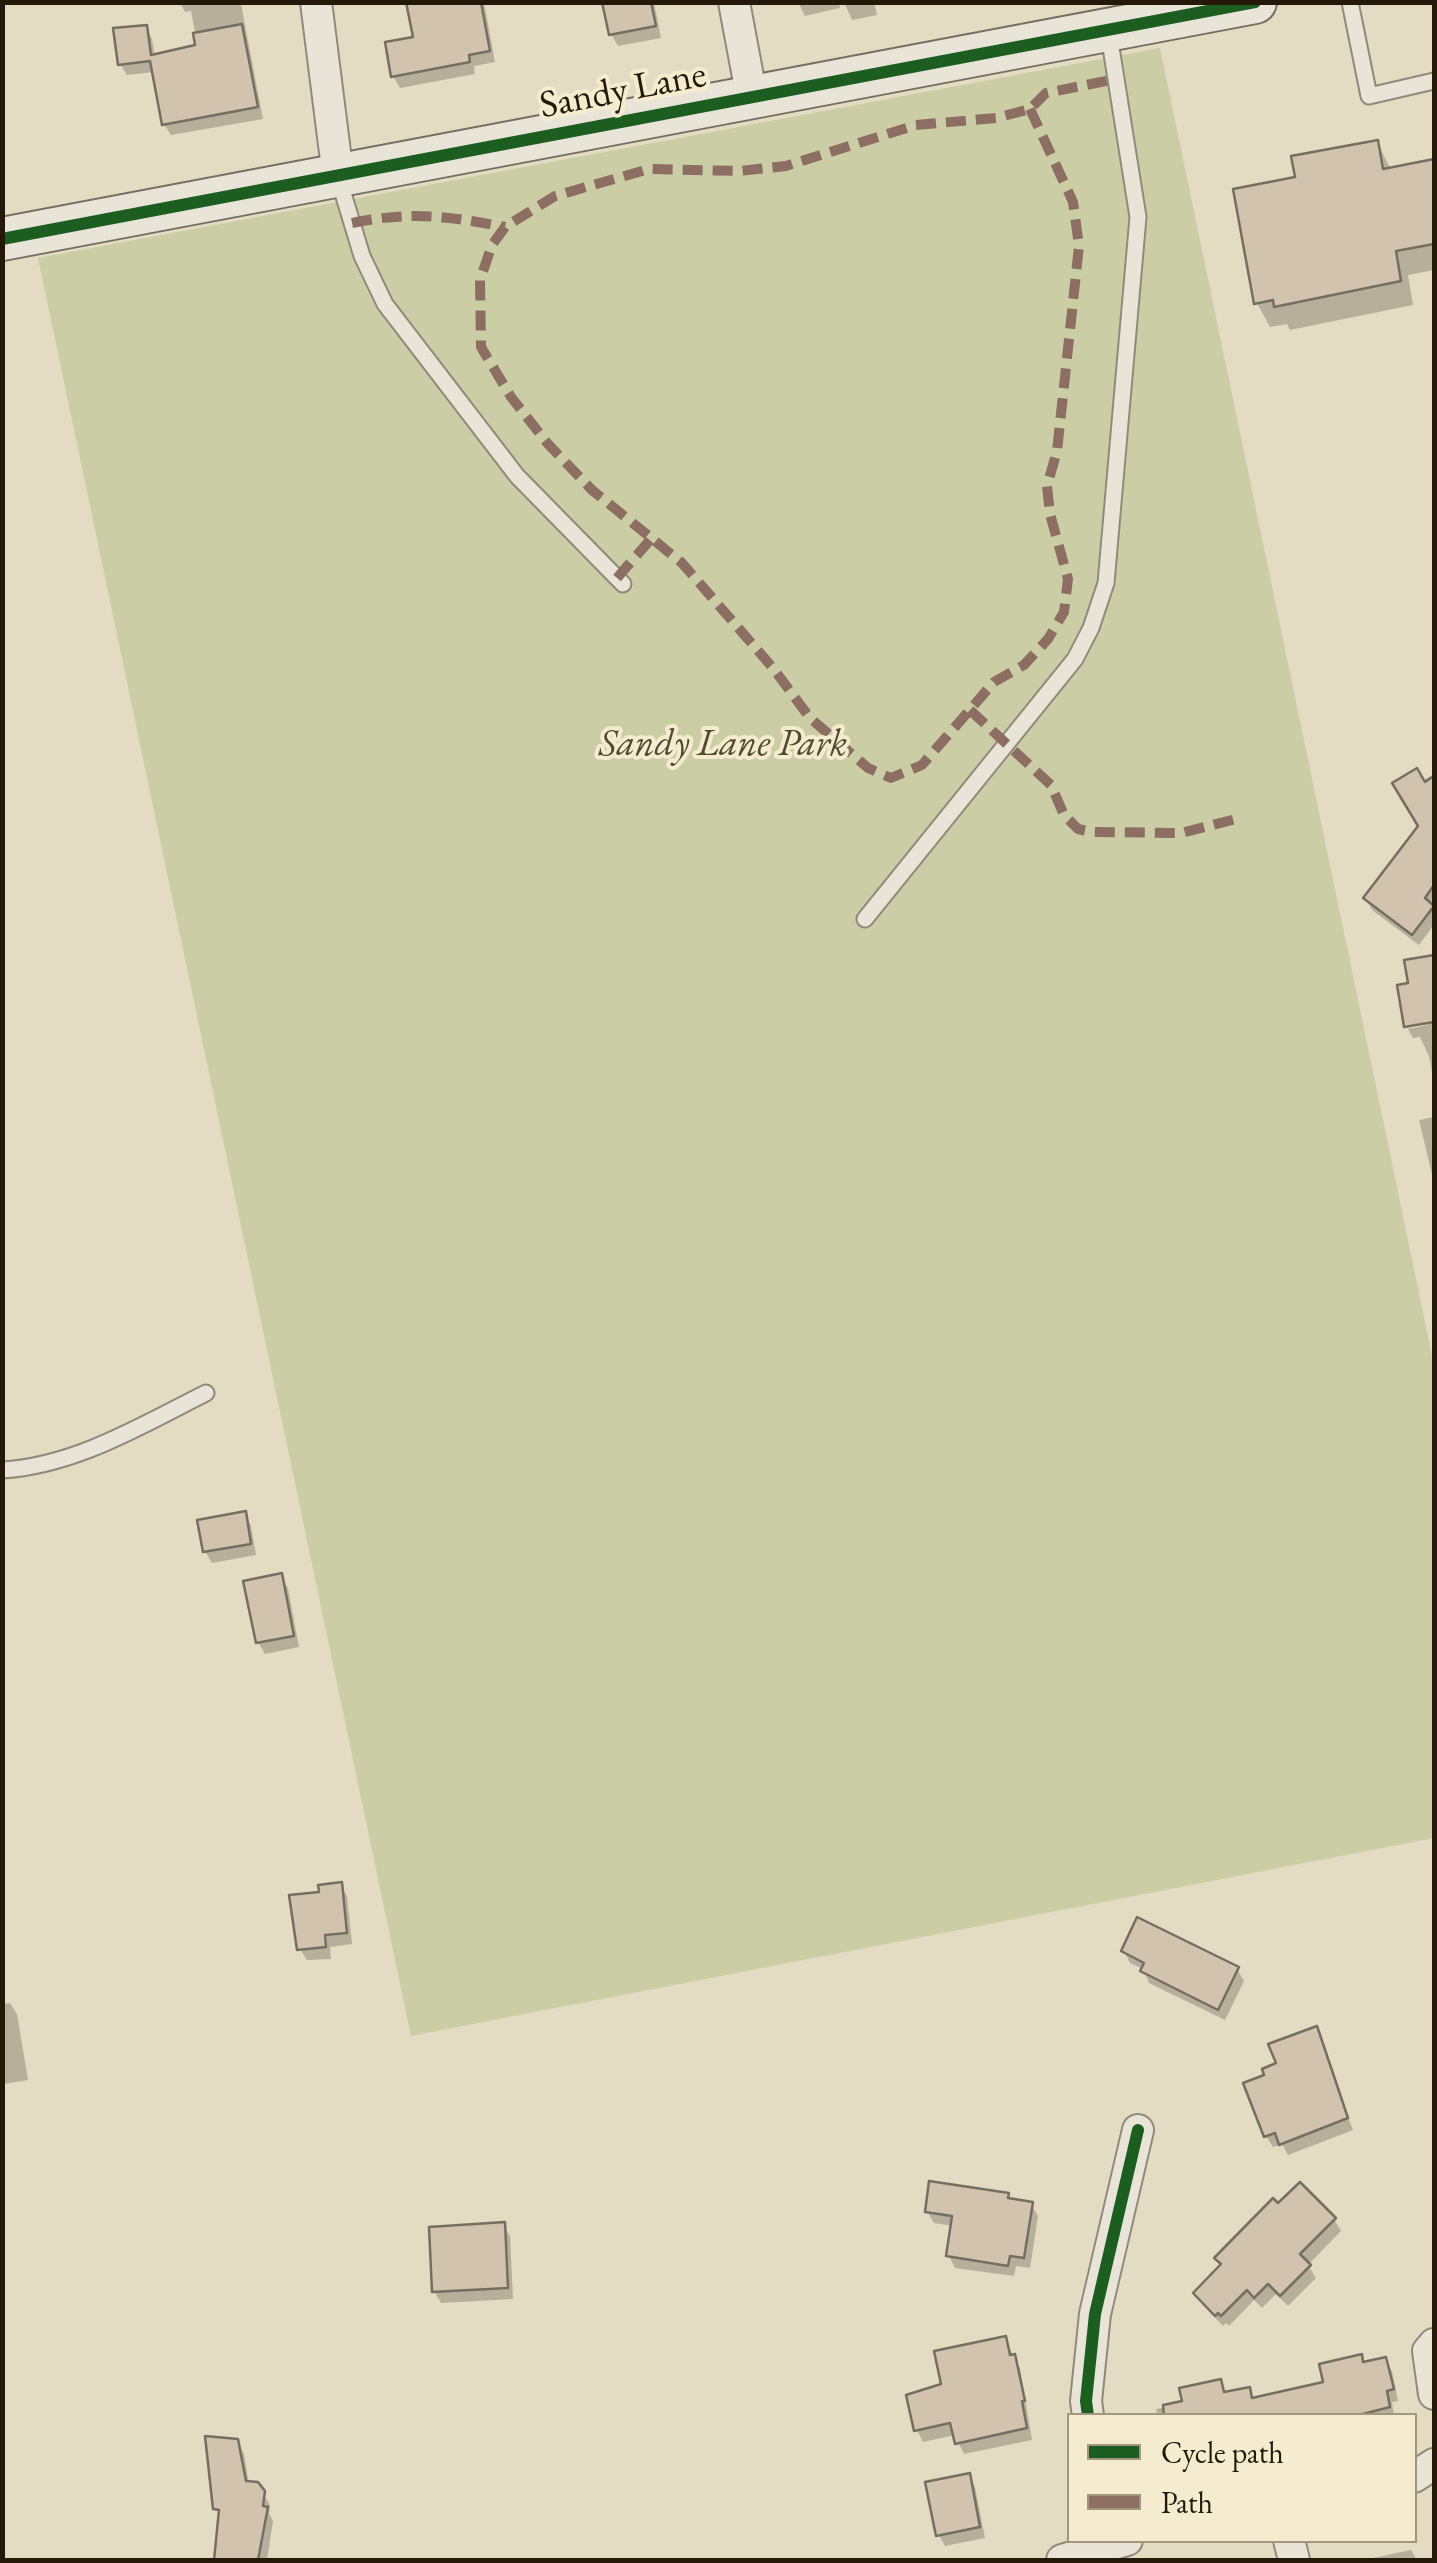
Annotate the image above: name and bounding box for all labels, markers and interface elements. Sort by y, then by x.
street label: Sandy Lane [536,53,710,129]
park label: Sandy Lane Park [599,722,847,768]
legend [1067,2413,1417,2543]
text: Cycle path [1161,2433,1284,2472]
text: Path [1161,2483,1213,2522]

